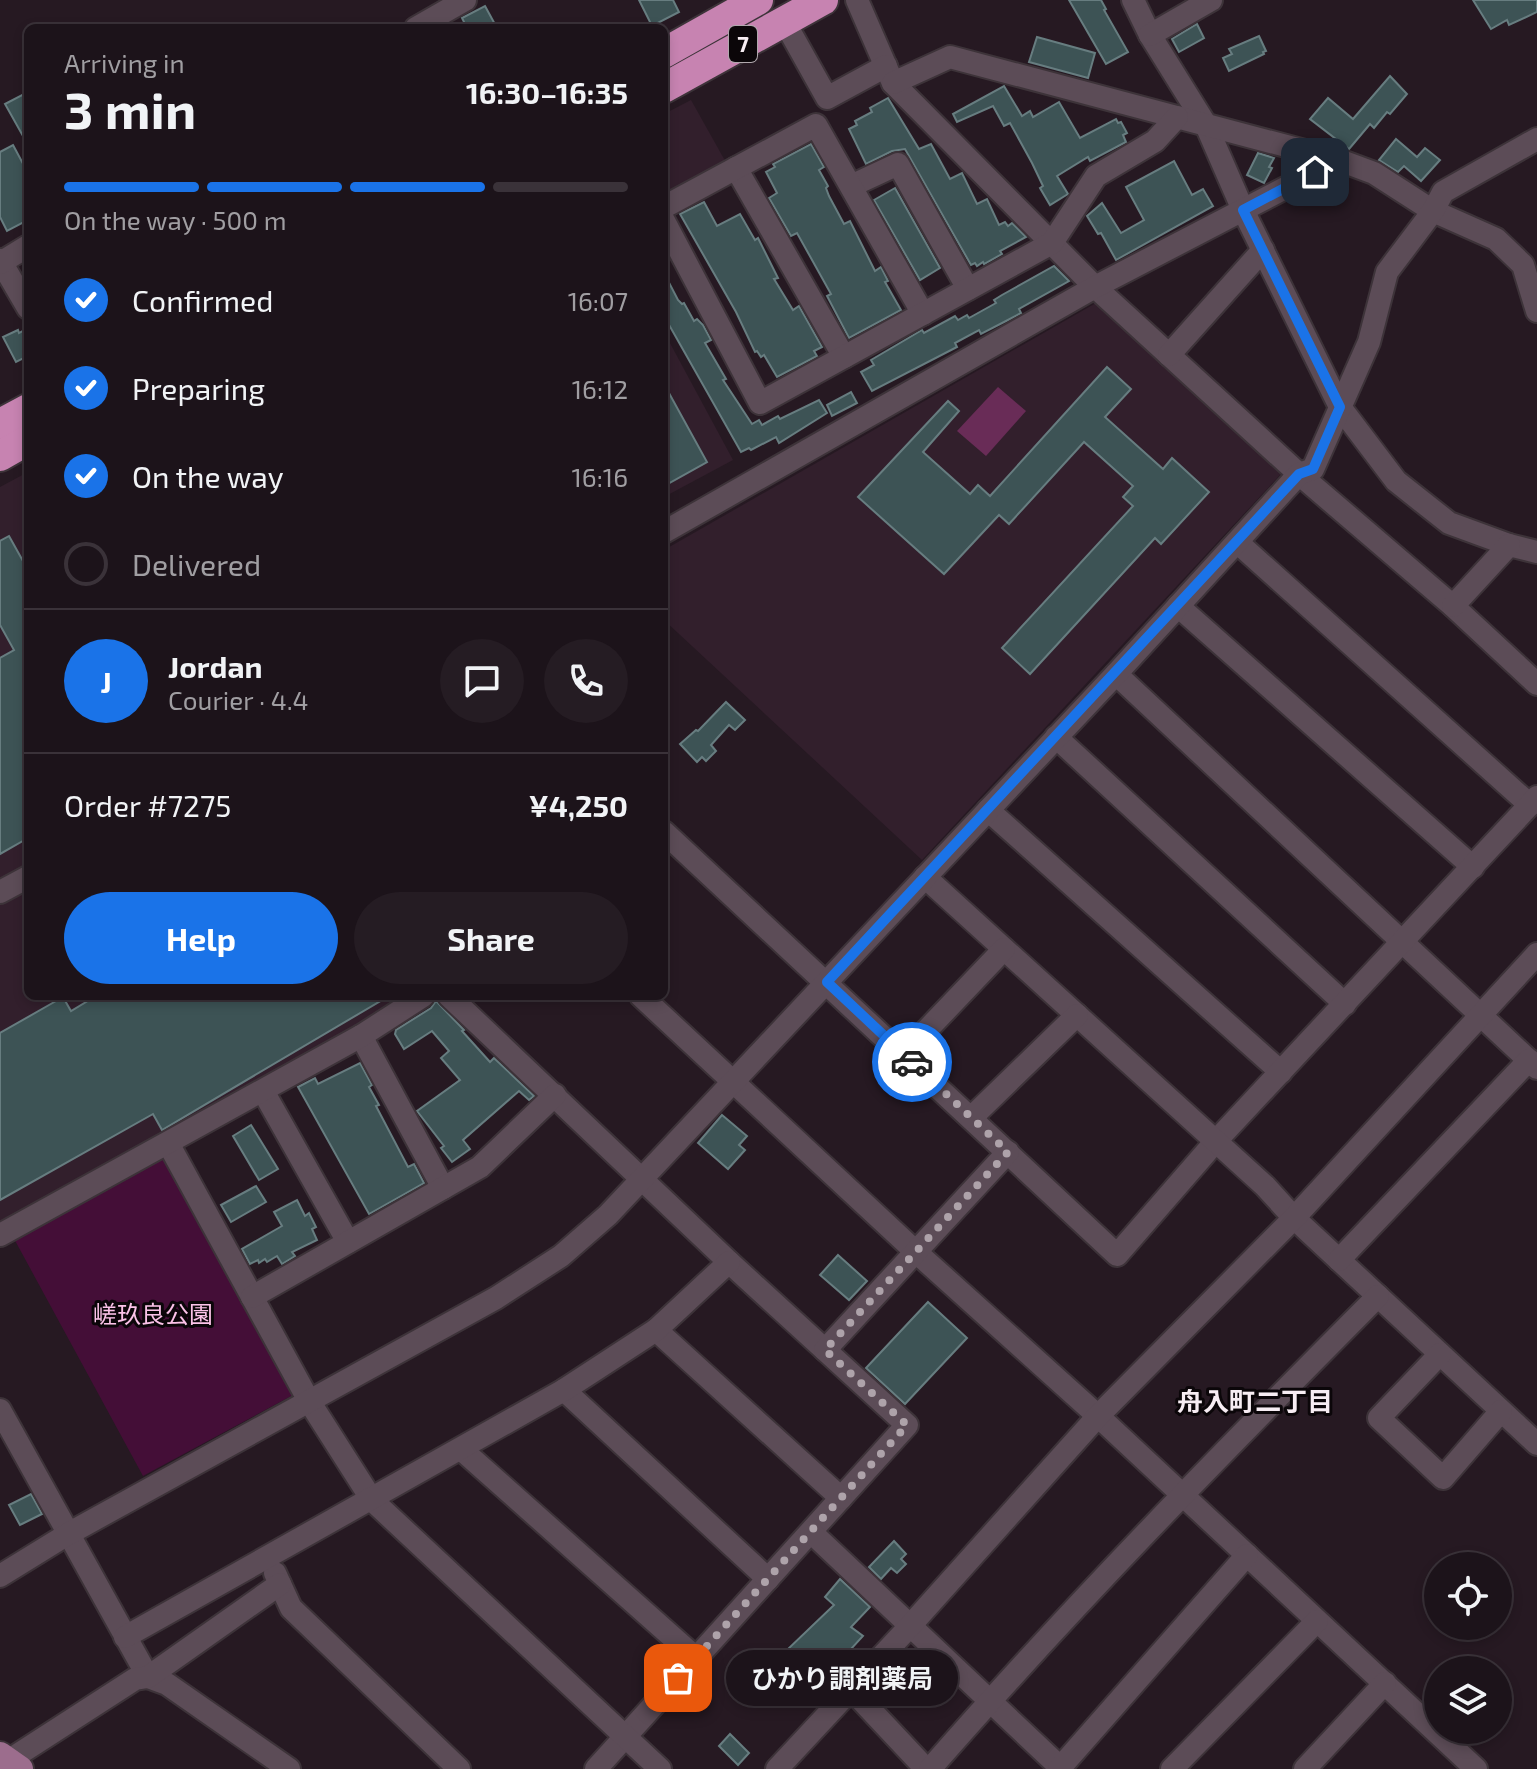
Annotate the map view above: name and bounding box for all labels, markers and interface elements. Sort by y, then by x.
road number: 7 [729,26,757,62]
text: Arriving in [64,47,185,78]
text: 16:30–16:35 [466,74,628,110]
text: 3 min [64,77,196,139]
pin [1281,138,1349,206]
icon: home [1293,150,1337,194]
text: On the way · 500 m [64,204,286,235]
icon: check [64,278,108,322]
text: Confirmed [132,282,273,318]
text: 16:07 [568,285,628,316]
icon: check [64,366,108,410]
text: Preparing [132,370,265,406]
text: 16:12 [572,373,628,404]
icon: check [64,454,108,498]
text: On the way [132,458,284,494]
text: 16:16 [571,461,628,492]
text: Delivered [132,546,261,582]
button: chat [440,639,524,723]
button: phone [544,639,628,723]
text: Jordan [168,648,263,684]
text: J [100,663,112,699]
text: Courier · 4.4 [168,684,309,715]
text: Order #7275 [64,787,231,823]
text: ¥4,250 [529,787,628,823]
button: Help [64,892,338,984]
button: Share [354,892,628,984]
courier [872,1022,952,1102]
icon: car [890,1040,934,1084]
park label: 嵯玖良公園 [93,1299,213,1328]
district label: 舟入町二丁目 [1177,1385,1333,1416]
map controls [1424,1552,1512,1744]
button: locate [1424,1552,1512,1640]
pin [644,1644,712,1712]
callout: ひかり調剤薬局 [726,1650,958,1706]
icon: bag [656,1656,700,1700]
button: layers [1424,1656,1512,1744]
text: ひかり調剤薬局 [751,1662,933,1693]

